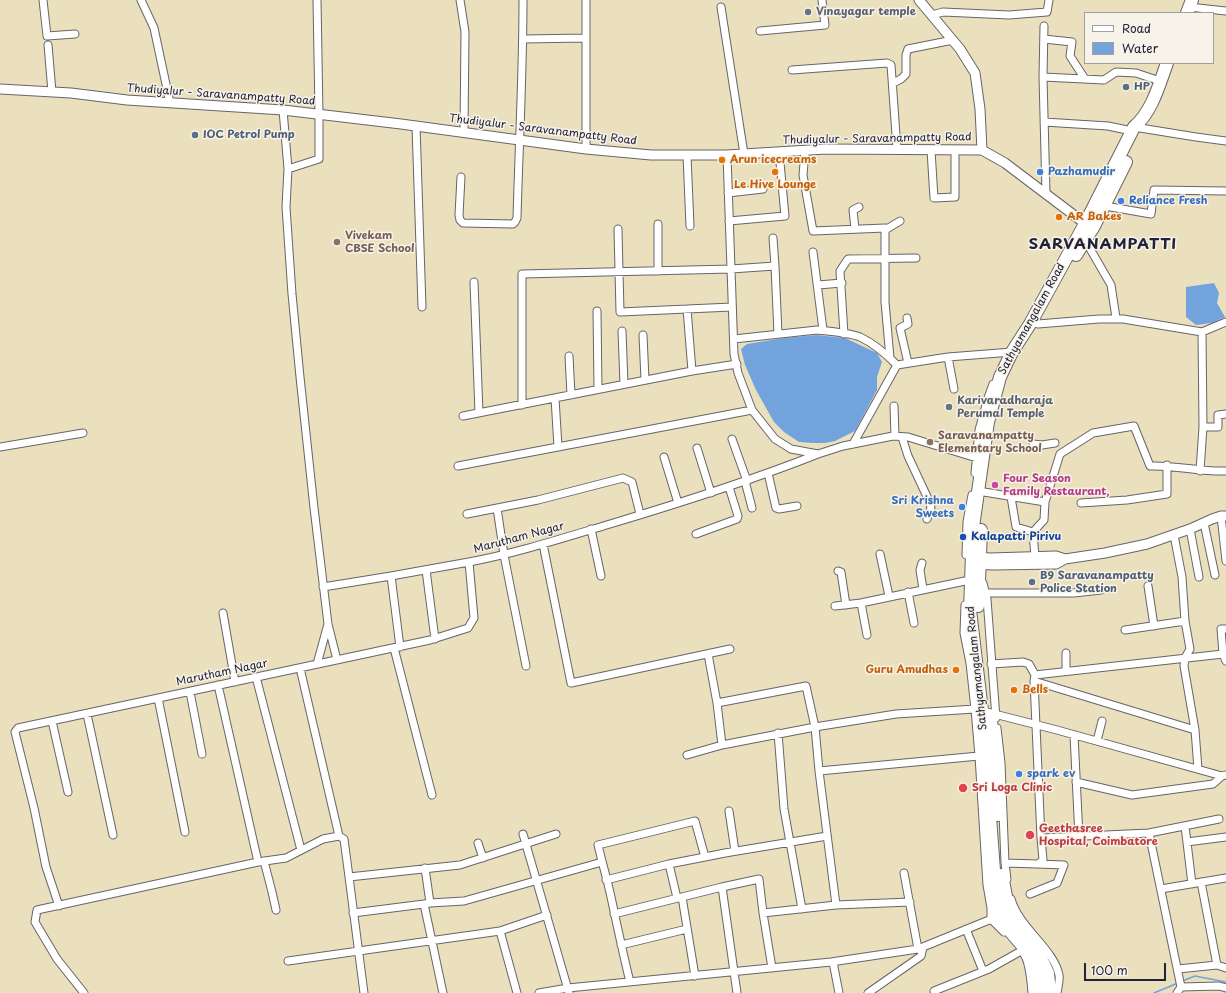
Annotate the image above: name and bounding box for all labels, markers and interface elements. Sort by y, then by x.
place label: Vinayagar temple [816,5,916,19]
marker: Vinayagar temple [803,7,813,17]
legend [1084,12,1214,64]
text: Road [1122,19,1151,37]
text: Water [1122,39,1158,57]
place label: HP [1134,80,1150,94]
street label: Thudiyalur - Saravanampatty Road [126,82,316,108]
marker: HP [1121,82,1131,92]
street label: Thudiyalur - Saravanampatty Road [448,112,638,148]
place label: IOC Petrol Pump [203,128,295,142]
marker: IOC Petrol Pump [190,130,200,140]
street label: Thudiyalur - Saravanampatty Road [782,131,972,147]
place label: Arun icecreams [730,153,816,167]
marker: Arun icecreams [717,155,727,165]
place label: Pazhamudir [1048,165,1115,179]
marker: Le Hive Lounge [770,167,780,177]
marker: Pazhamudir [1035,167,1045,177]
place label: Le Hive Lounge [734,178,816,192]
place label: Reliance Fresh [1129,194,1208,208]
marker: Reliance Fresh [1116,196,1126,206]
place label: AR Bakes [1067,210,1122,224]
marker: AR Bakes [1054,212,1064,222]
place label: Vivekam CBSE School [345,229,414,255]
district label: SARVANAMPATTI [1029,236,1177,254]
marker: Vivekam CBSE School [332,237,342,247]
street label: Sathyamangalam Road [996,261,1068,377]
place label: Karivaradharaja Perumal Temple [957,394,1053,420]
marker: Karivaradharaja Perumal Temple [944,402,954,412]
place label: Saravanampatty Elementary School [938,429,1042,455]
marker: Saravanampatty Elementary School [925,437,935,447]
place label: Four Season Family Restaurant, [1003,472,1110,498]
marker: Four Season Family Restaurant, [990,480,1000,490]
place label: Sri Krishna Sweets [892,494,954,520]
marker: Sri Krishna Sweets [957,502,967,512]
street label: Marutham Nagar [472,520,566,556]
place label: Kalapatti Pirivu [971,530,1061,544]
marker: Kalapatti Pirivu [958,532,968,542]
place label: B9 Saravanampatty Police Station [1040,569,1154,595]
marker: B9 Saravanampatty Police Station [1027,577,1037,587]
street label: Sathyamangalam Road [964,605,990,731]
street label: Marutham Nagar [175,657,269,689]
place label: Guru Amudhas [865,663,948,677]
marker: Guru Amudhas [951,665,961,675]
place label: Bells [1022,683,1048,697]
marker: Bells [1009,685,1019,695]
place label: spark ev [1027,767,1075,781]
marker: spark ev [1014,769,1024,779]
place label: Sri Loga Clinic [972,781,1052,795]
marker: Sri Loga Clinic [957,782,969,794]
place label: Geethasree Hospital, Coimbatore [1039,822,1158,848]
marker: Geethasree Hospital, Coimbatore [1024,829,1036,841]
scale bar [1086,955,1168,981]
text: 100 m [1091,961,1128,979]

